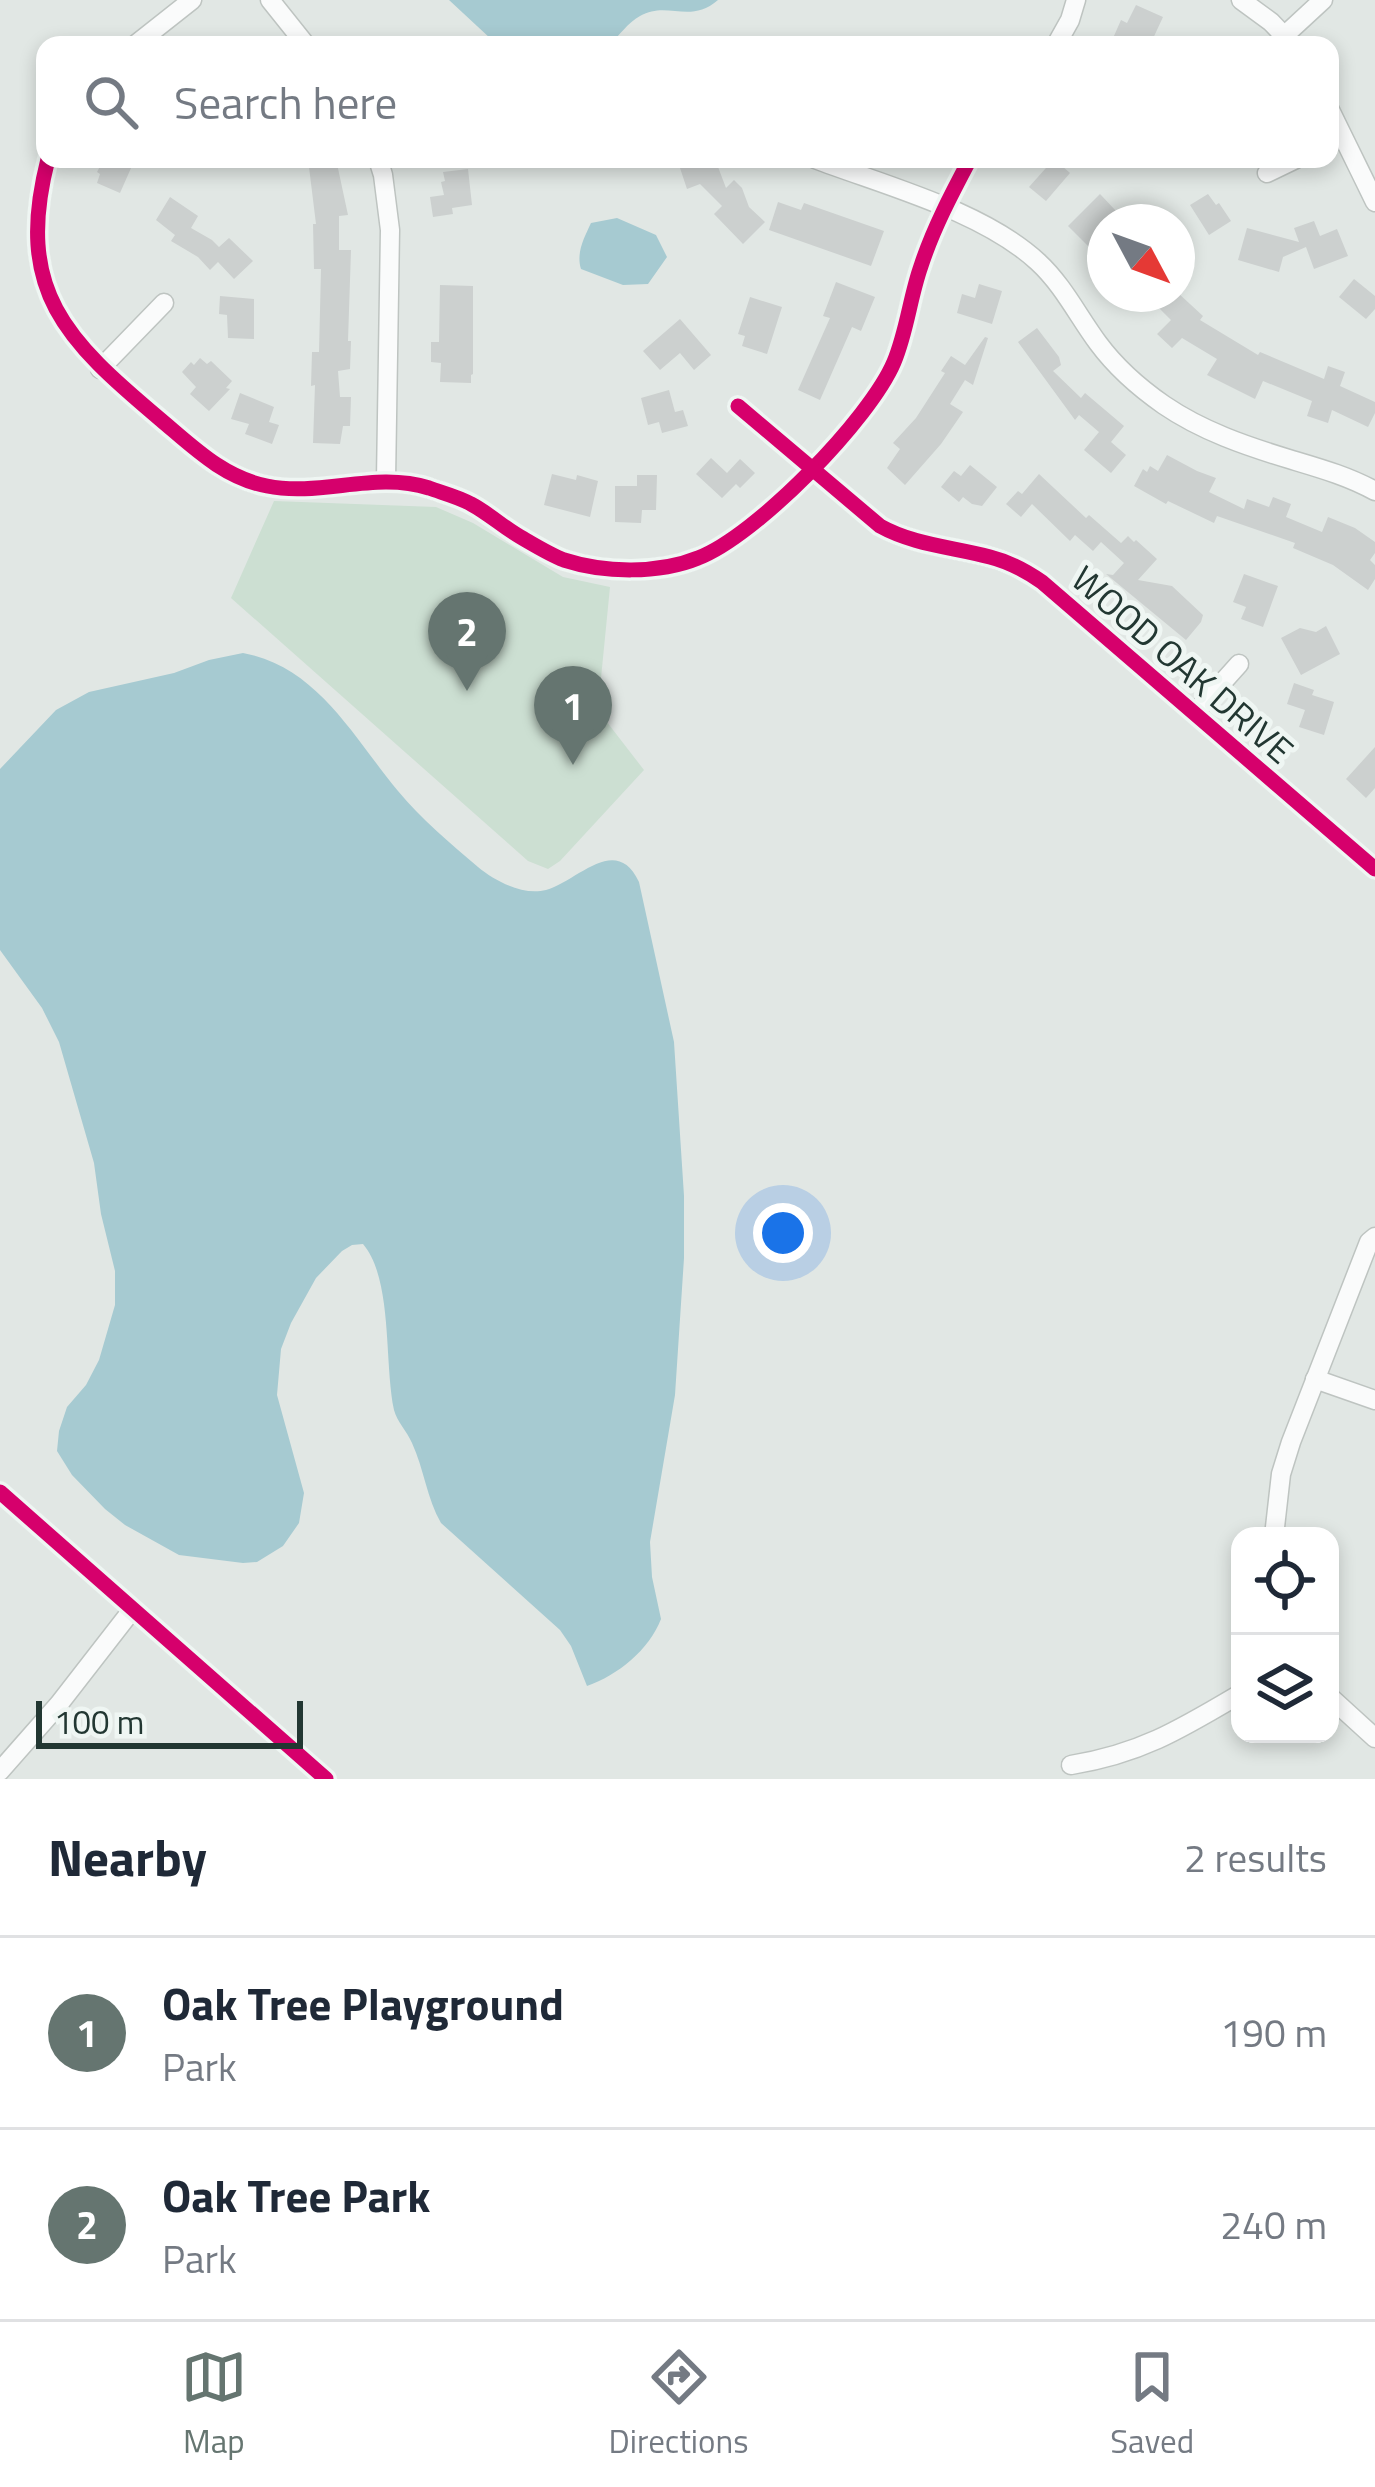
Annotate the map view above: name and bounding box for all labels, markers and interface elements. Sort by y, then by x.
search box [36,36,1339,168]
text: Search here [174,68,397,136]
icon: search [78,69,144,135]
north arrow [1087,204,1195,312]
street label: WOOD OAK DRIVE [1060,552,1306,776]
pin: 2 [428,592,506,691]
pin: 1 [534,666,612,765]
your location [753,1203,813,1263]
map controls [1231,1527,1339,1743]
button: locate [1231,1527,1339,1635]
button: layers [1231,1635,1339,1743]
scale bar [36,1695,303,1748]
text: 100 m [54,1697,144,1747]
text: Nearby [48,1818,207,1896]
text: 2 results [1184,1828,1327,1887]
text: Oak Tree Playground [162,1969,564,2037]
text: 1 [76,2003,98,2062]
text: 190 m [1220,2003,1327,2062]
text: Park [162,2037,237,2096]
text: Oak Tree Park [162,2161,430,2229]
text: 2 [76,2195,98,2254]
text: 240 m [1220,2195,1327,2254]
text: Park [162,2229,237,2288]
tab: Map [181,2344,247,2466]
tab: Directions [609,2344,748,2466]
tab: Saved [1110,2344,1194,2466]

